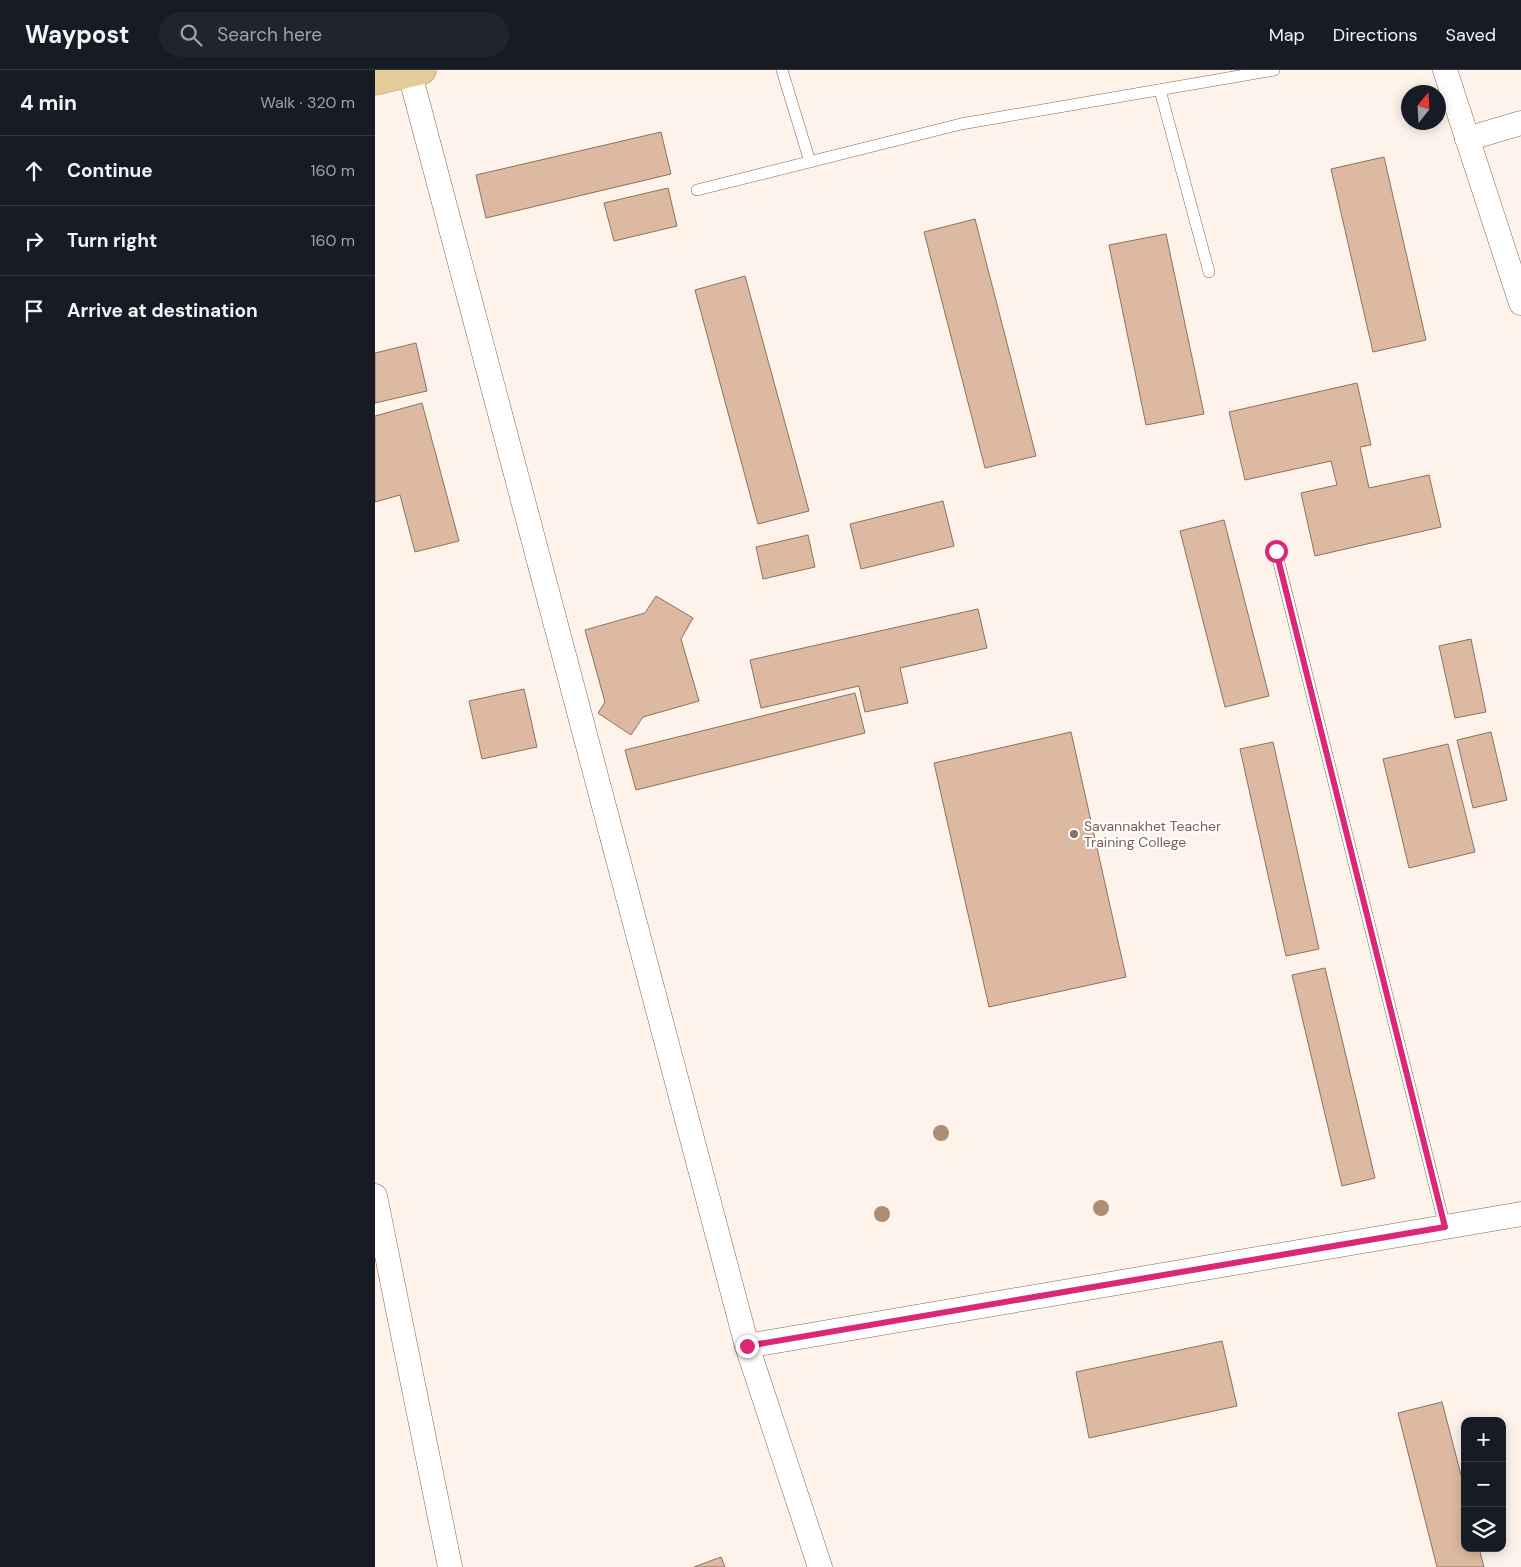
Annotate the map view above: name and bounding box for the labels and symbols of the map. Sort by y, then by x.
north arrow [1401,85,1446,130]
route start [1265,540,1288,563]
place label: Savannakhet Teacher Training College [1084,817,1221,851]
marker: Savannakhet Teacher Training College [1068,828,1080,840]
route end [736,1335,759,1358]

